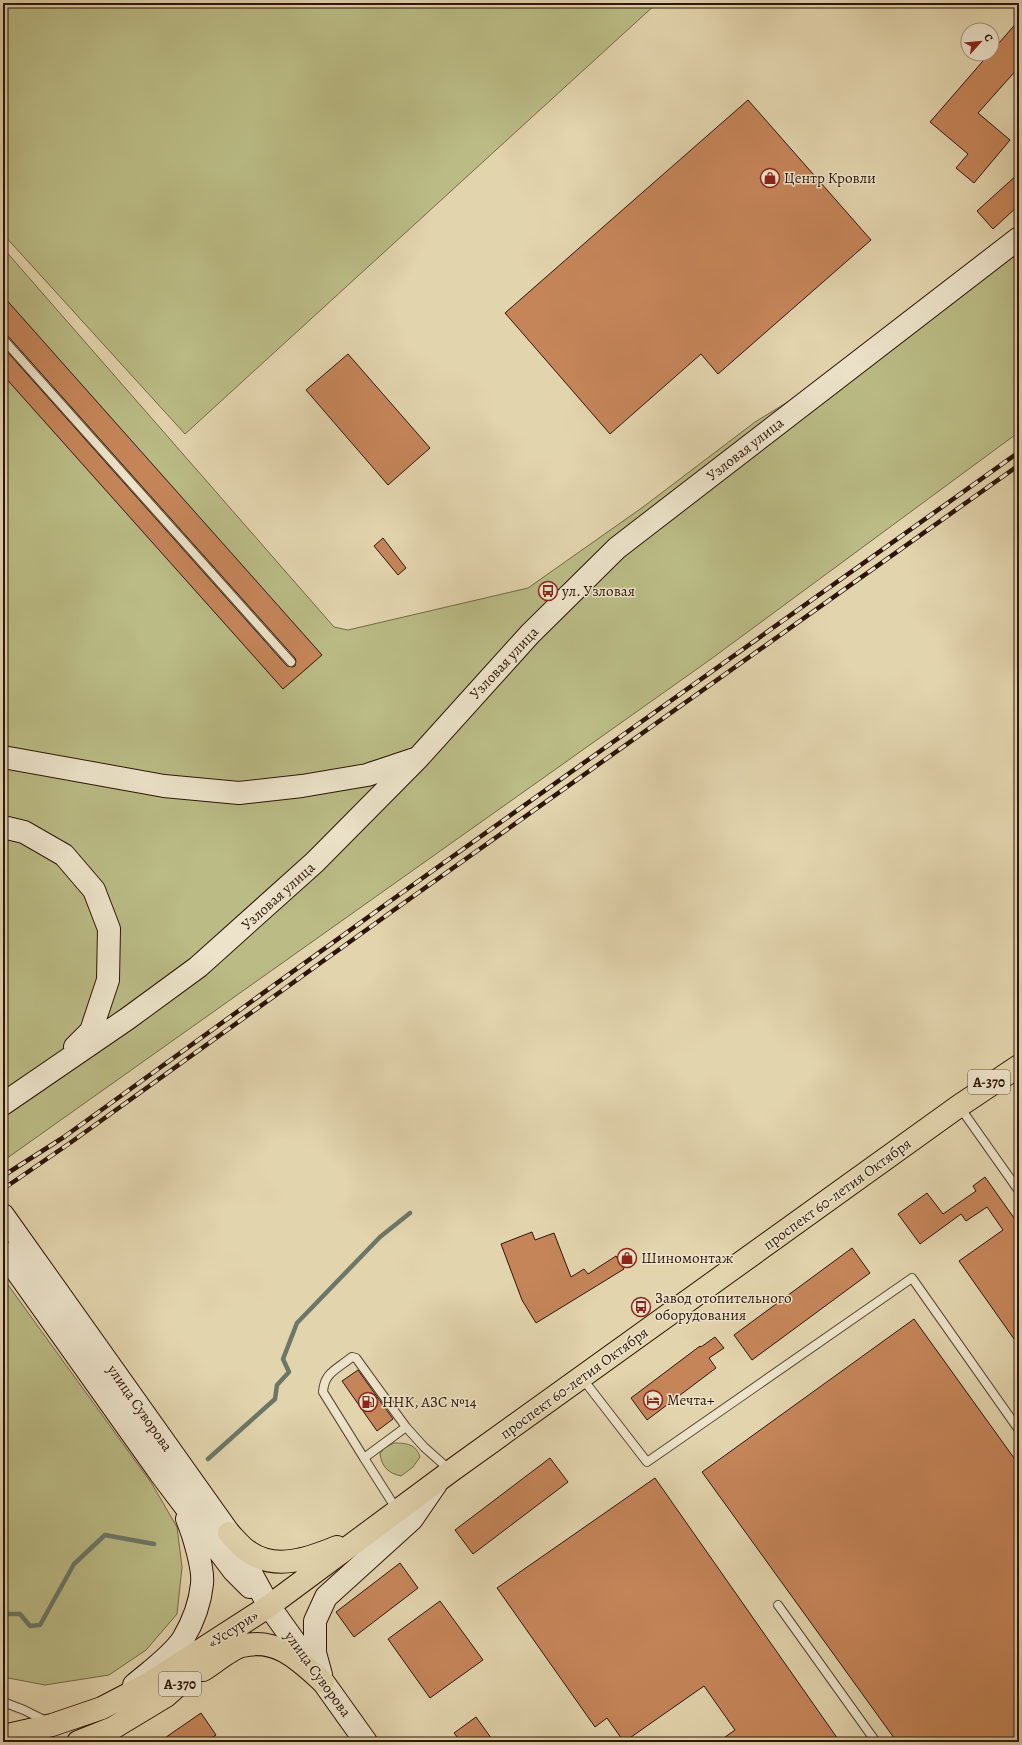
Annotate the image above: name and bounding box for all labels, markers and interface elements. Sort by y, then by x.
north arrow [960,22,1000,62]
text: С [980,31,997,44]
shop icon: Центр Кровли [759,167,781,189]
place label: Центр Кровли [784,168,876,188]
street label: Узловая улица [702,413,788,485]
bus stop icon: ул. Узловая [537,580,559,602]
place label: ул. Узловая [561,581,635,601]
street label: Узловая улица [465,622,543,704]
street label: Узловая улица [237,857,319,934]
road number: А-370 [968,1070,1010,1094]
street label: проспект 60-летия Октября [759,1133,915,1255]
shop icon: Шиномонтаж [616,1247,638,1269]
place label: Шиномонтаж [641,1248,733,1268]
place label: Завод отопительного оборудования [655,1288,792,1325]
bus stop icon: Завод отопительного оборудования [630,1296,652,1318]
street label: проспект 60-летия Октября [496,1322,652,1444]
street label: улица Суворова [102,1360,177,1455]
hotel icon: Мечта+ [642,1389,664,1411]
place label: Мечта+ [667,1390,715,1410]
fuel station icon: ННК, АЗС №14 [357,1391,379,1413]
place label: ННК, АЗС №14 [382,1392,477,1412]
street label: «Уссури» [204,1605,263,1653]
street label: улица Суворова [279,1626,356,1721]
road number: А-370 [159,1672,201,1696]

